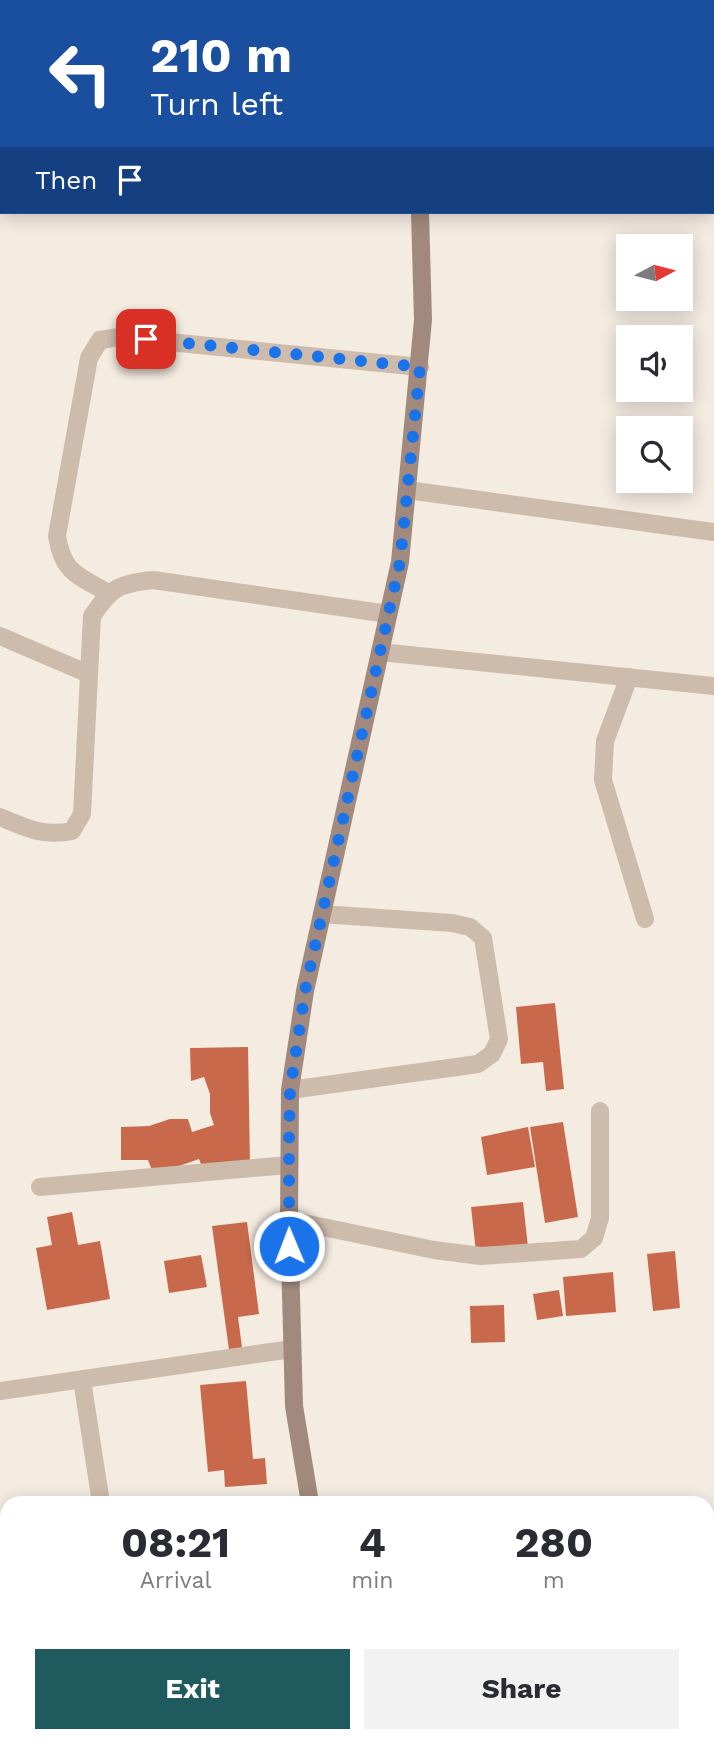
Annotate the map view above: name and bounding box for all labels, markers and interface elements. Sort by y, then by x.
text: 210 m [150,26,292,84]
icon: left [35,28,126,119]
text: Turn left [150,85,283,123]
icon: arrive [111,161,149,199]
text: Then [35,165,97,195]
north arrow [616,234,693,312]
map controls [616,234,693,493]
pin [116,309,176,369]
icon: arrive [127,320,165,358]
button: sound [616,325,693,402]
button: search [616,416,693,493]
position arrow [252,1209,326,1283]
text: 08:21 [121,1518,230,1567]
text: 4 [359,1518,386,1567]
text: 280 [515,1518,593,1567]
text: Arrival [140,1567,212,1594]
text: min [351,1567,394,1594]
text: m [543,1567,565,1594]
button: Exit [35,1649,350,1729]
button: Share [364,1649,679,1729]

